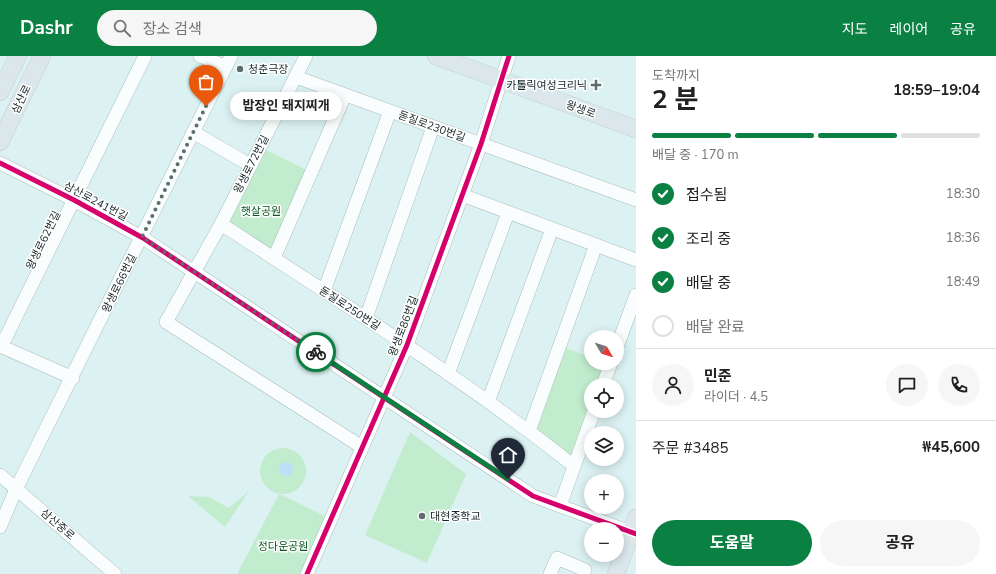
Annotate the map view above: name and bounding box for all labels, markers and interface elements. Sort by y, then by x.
search box [97,10,377,46]
text: Dashr [20,15,73,41]
icon: search [111,17,133,39]
text: 장소 검색 [143,19,202,39]
text: 지도 [842,20,868,39]
text: 레이어 [890,20,928,39]
text: 공유 [950,20,976,39]
place label: 청춘극장 [248,62,288,77]
marker: 청춘극장 [235,64,245,74]
pin [189,65,223,106]
text: 도착까지 [652,67,700,85]
icon: bag [195,71,217,93]
place label: 카톨릭여성크리닉 [506,78,587,93]
marker: 카톨릭여성크리닉 [590,79,602,91]
text: 18:59–19:04 [893,80,980,100]
street label: 삼산로 [8,82,35,116]
text: 2 분 [652,82,699,117]
callout: 밥장인 돼지찌개 [230,92,342,120]
text: 밥장인 돼지찌개 [242,97,330,115]
street label: 왕생로 [564,97,598,122]
street label: 돋질로230번길 [396,107,467,146]
street label: 왕생로72번길 [230,132,273,196]
text: 배달 중 · 170 m [652,146,739,164]
street label: 삼산로241번길 [61,178,130,225]
icon: check [652,183,674,205]
text: 접수됨 [686,185,727,205]
text: 18:30 [946,185,980,203]
park label: 햇살공원 [241,204,281,219]
street label: 왕생로62번길 [23,208,64,272]
icon: check [652,227,674,249]
text: 조리 중 [686,229,731,249]
text: 18:36 [946,229,980,247]
street label: 왕생로66번길 [99,251,140,315]
icon: check [652,271,674,293]
text: 배달 중 [686,273,731,293]
text: 18:49 [946,273,980,291]
street label: 돋질로250번길 [316,283,383,334]
street label: 왕생로86번길 [385,294,422,359]
text: 배달 완료 [686,317,745,337]
north arrow [584,330,624,370]
map controls [584,330,624,562]
courier [296,332,336,372]
icon: bike [305,341,327,363]
button: person [652,364,694,406]
button: chat [886,364,928,406]
button: phone [938,364,980,406]
text: 민준 [704,366,732,386]
button: locate [584,378,624,418]
text: 라이더 · 4.5 [704,388,768,406]
button: layers [584,426,624,466]
text: ₩45,600 [922,437,980,457]
pin [491,438,525,479]
text: 주문 #3485 [652,438,728,458]
icon: home [497,444,519,466]
button: + [584,474,624,514]
street label: 삼산중로 [37,505,78,543]
place label: 대현중학교 [430,509,481,524]
marker: 대현중학교 [417,511,427,521]
button: 도움말 [652,520,812,566]
button: 공유 [820,520,980,566]
button: − [584,522,624,562]
park label: 정다운공원 [258,539,308,554]

